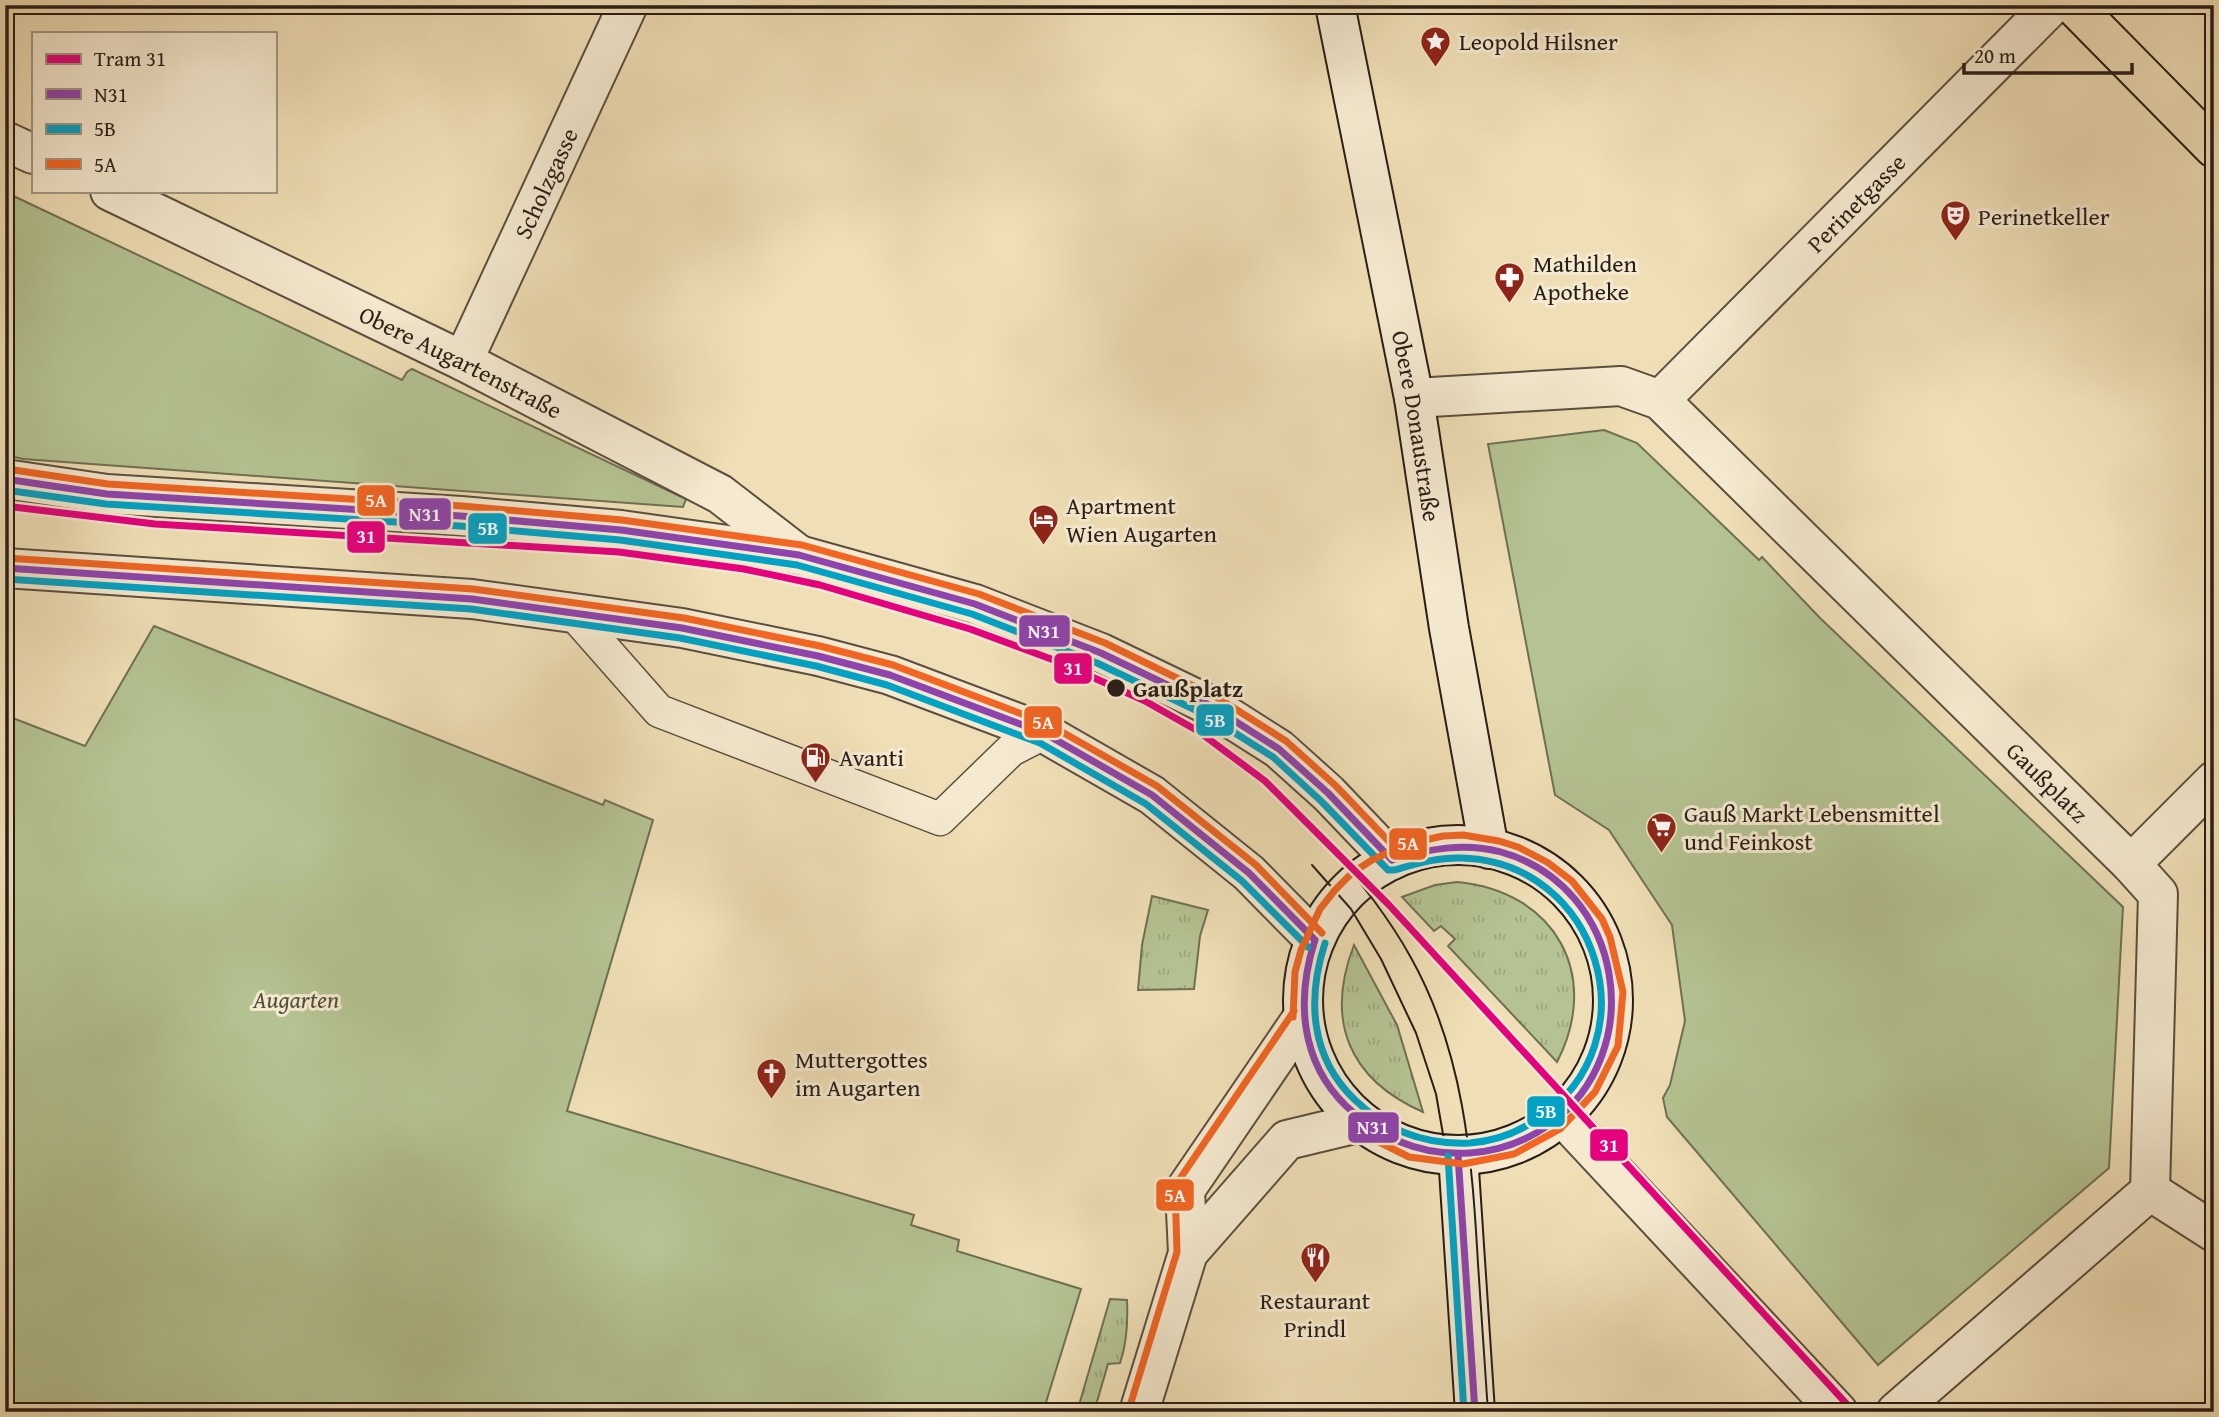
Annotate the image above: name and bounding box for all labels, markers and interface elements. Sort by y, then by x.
place icon: Leopold Hilsner [1419,24,1453,68]
place label: Leopold Hilsner [1459,24,1618,59]
legend [32,32,276,192]
scale bar [1964,32,2132,76]
text: 20 m [1974,40,2016,71]
text: Tram 31 [94,43,166,74]
text: N31 [94,79,128,110]
text: 5B [94,113,116,144]
street label: Scholzgasse [505,122,586,244]
street label: Perinetgasse [1798,145,1913,260]
text: 5A [94,149,117,180]
theatre icon: Perinetkeller [1938,199,1972,243]
place label: Perinetkeller [1978,199,2110,234]
place label: Mathilden Apotheke [1533,246,1638,309]
pharmacy icon: Mathilden Apotheke [1493,260,1527,304]
street label: Obere Augartenstraße [353,296,568,427]
street label: Obere Donaustraße [1383,327,1450,524]
line badge: 5A [356,484,396,517]
text: 5A [365,486,387,514]
place label: Apartment Wien Augarten [1066,488,1218,551]
line badge: N31 [398,497,452,531]
text: N31 [409,500,441,528]
hotel icon: Apartment Wien Augarten [1026,502,1060,546]
line badge: 5B [467,512,508,545]
text: 5B [477,514,499,542]
line badge: 31 [346,520,386,554]
text: 31 [356,522,376,550]
line badge: N31 [1018,614,1071,648]
text: N31 [1028,617,1060,645]
line badge: 31 [1053,652,1093,685]
text: 31 [1063,654,1083,682]
place label: Gaußplatz [1133,671,1243,706]
marker: Gaußplatz [1105,677,1127,699]
line badge: 5B [1195,703,1235,737]
line badge: 5A [1023,705,1063,739]
text: 5B [1204,706,1226,734]
text: 5A [1032,708,1054,736]
street label: Gaußplatz [1999,733,2097,830]
fuel station icon: Avanti [799,740,833,784]
place label: Avanti [839,740,904,775]
place label: Gauß Markt Lebensmittel und Feinkost [1684,796,1940,859]
supermarket icon: Gauß Markt Lebensmittel und Feinkost [1644,810,1678,854]
line badge: 5A [1388,827,1428,861]
text: 5A [1397,829,1419,857]
park label: Augarten [252,982,339,1017]
place label: Muttergottes im Augarten [795,1042,928,1105]
church icon: Muttergottes im Augarten [755,1056,789,1100]
line badge: 5B [1526,1095,1566,1128]
text: 5B [1535,1097,1557,1125]
line badge: N31 [1347,1111,1400,1144]
text: N31 [1357,1113,1389,1141]
line badge: 31 [1589,1128,1629,1162]
text: 31 [1599,1131,1619,1159]
line badge: 5A [1155,1178,1195,1212]
text: 5A [1164,1181,1186,1209]
restaurant icon: Restaurant Prindl [1298,1241,1332,1285]
place label: Restaurant Prindl [1260,1283,1371,1346]

